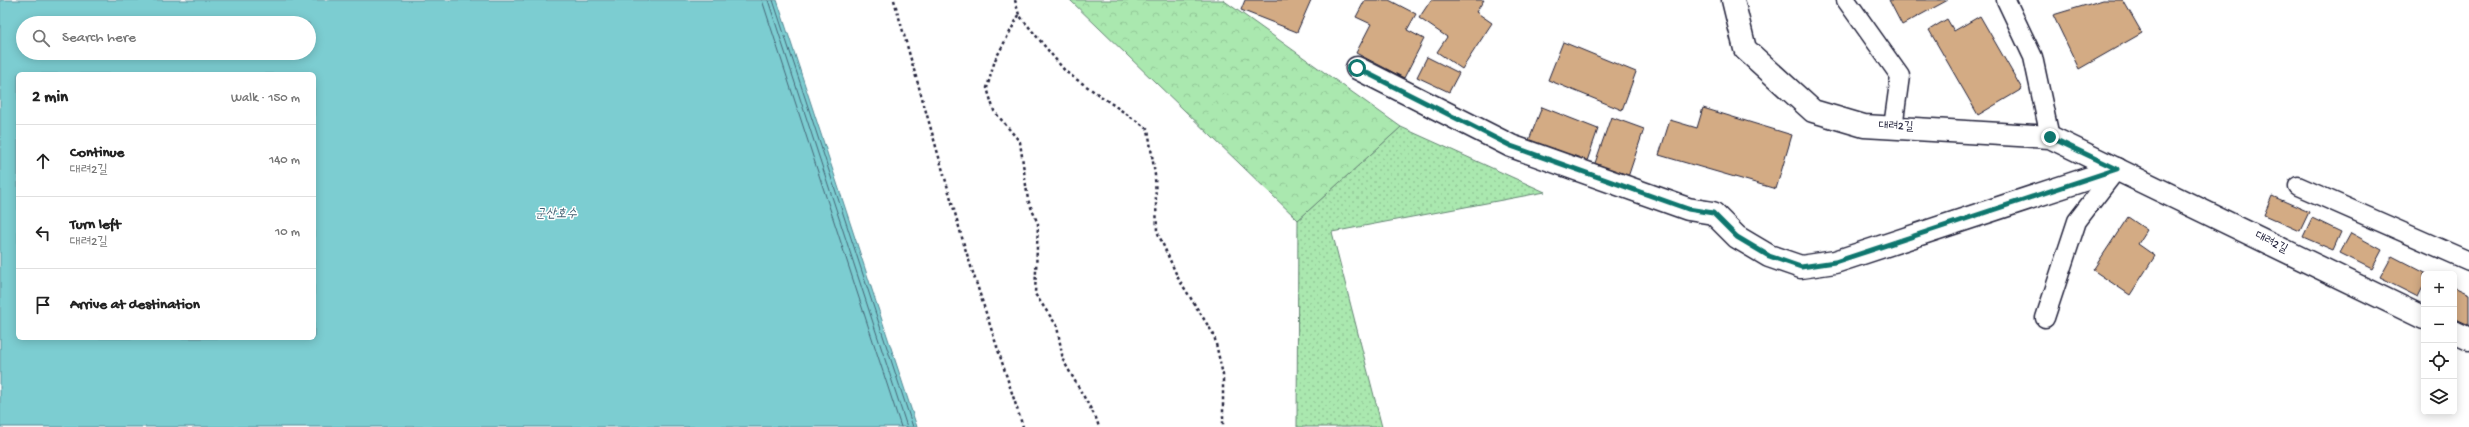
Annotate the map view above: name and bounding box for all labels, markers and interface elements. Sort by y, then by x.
search box [16,16,316,60]
icon: search [30,27,52,49]
text: Search here [62,29,136,47]
route start [1348,59,1366,77]
text: 2 min [32,88,68,108]
text: Walk · 150 m [231,91,300,106]
street label: 대려2길 [1878,119,1914,135]
route end [2041,128,2059,146]
text: Continue [70,144,124,162]
icon: ahead [32,150,54,172]
text: 140 m [269,153,300,168]
text: 대려2길 [70,163,108,178]
water label: 군산호수 [535,207,577,222]
text: Turn left [70,216,121,234]
icon: left [32,222,54,244]
text: 10 m [275,225,300,240]
street label: 대려2길 [2252,229,2290,257]
text: 대려2길 [70,235,108,250]
map controls [2421,271,2457,415]
button: + [2421,271,2457,307]
icon: arrive [32,294,54,316]
text: Arrive at destination [70,296,200,314]
button: − [2421,307,2457,343]
button: locate [2421,343,2457,379]
button: layers [2421,379,2457,415]

